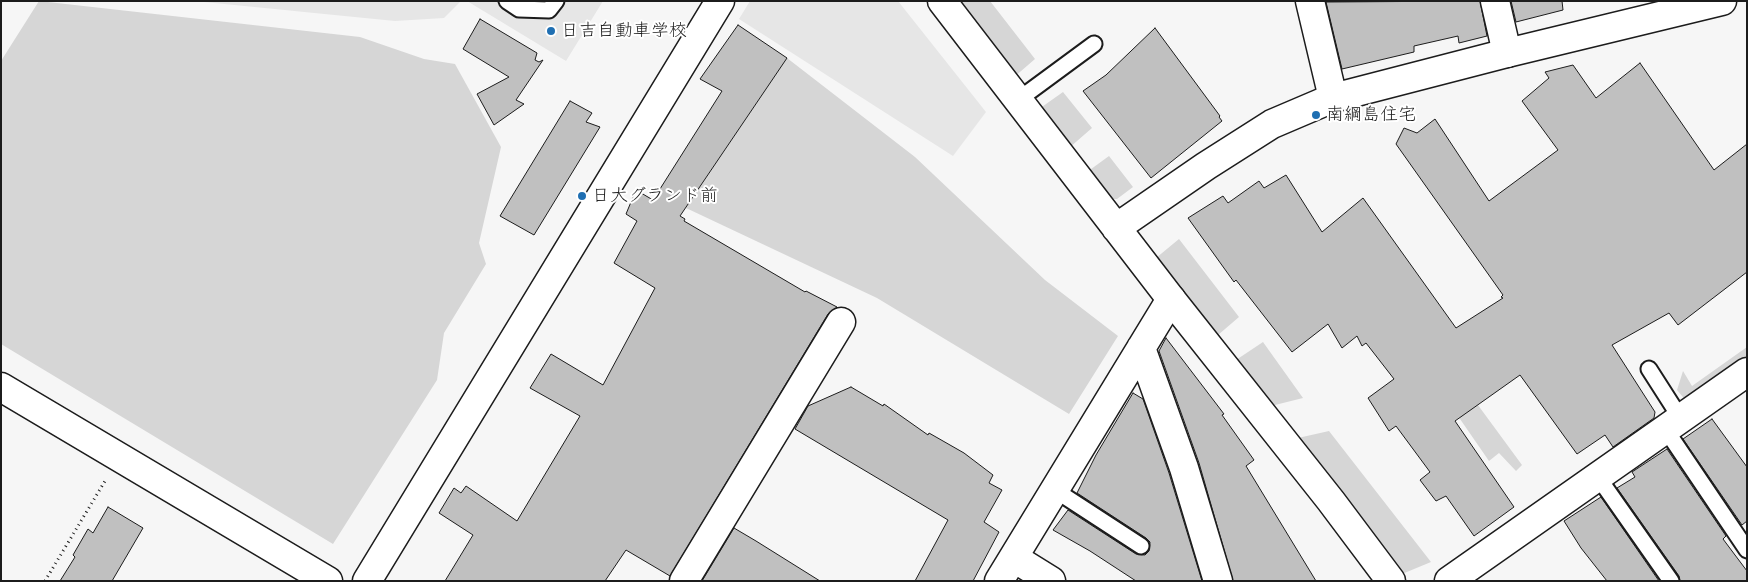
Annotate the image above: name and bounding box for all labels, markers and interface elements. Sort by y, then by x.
place label: 日吉自動車学校 [561,20,687,42]
marker: 日吉自動車学校 [545,25,557,37]
place label: 南綱島住宅 [1326,104,1416,126]
marker: 南綱島住宅 [1310,109,1322,121]
place label: 日大グランド前 [592,185,718,207]
marker: 日大グランド前 [576,190,588,202]

